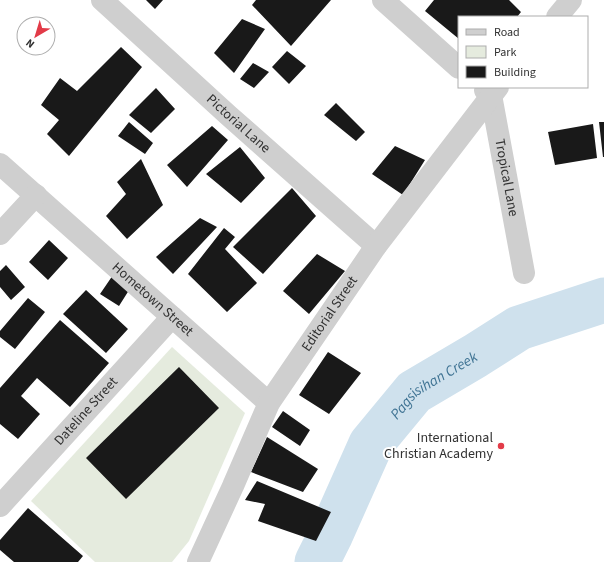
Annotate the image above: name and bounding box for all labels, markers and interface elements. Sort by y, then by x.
north arrow [16,16,56,56]
legend [458,16,588,88]
text: Road [494,24,520,41]
text: N [23,35,38,52]
text: Park [494,44,516,61]
text: Building [494,64,536,81]
street label: Pictorial Lane [202,90,275,158]
street label: Tropical Lane [489,137,523,218]
street label: Hometown Street [107,258,198,341]
street label: Editorial Street [297,272,363,356]
water label: Pagsisihan Creek [385,346,482,424]
street label: Dateline Street [50,372,123,450]
place label: International Christian Academy [384,428,493,464]
marker: International Christian Academy [496,441,506,451]

